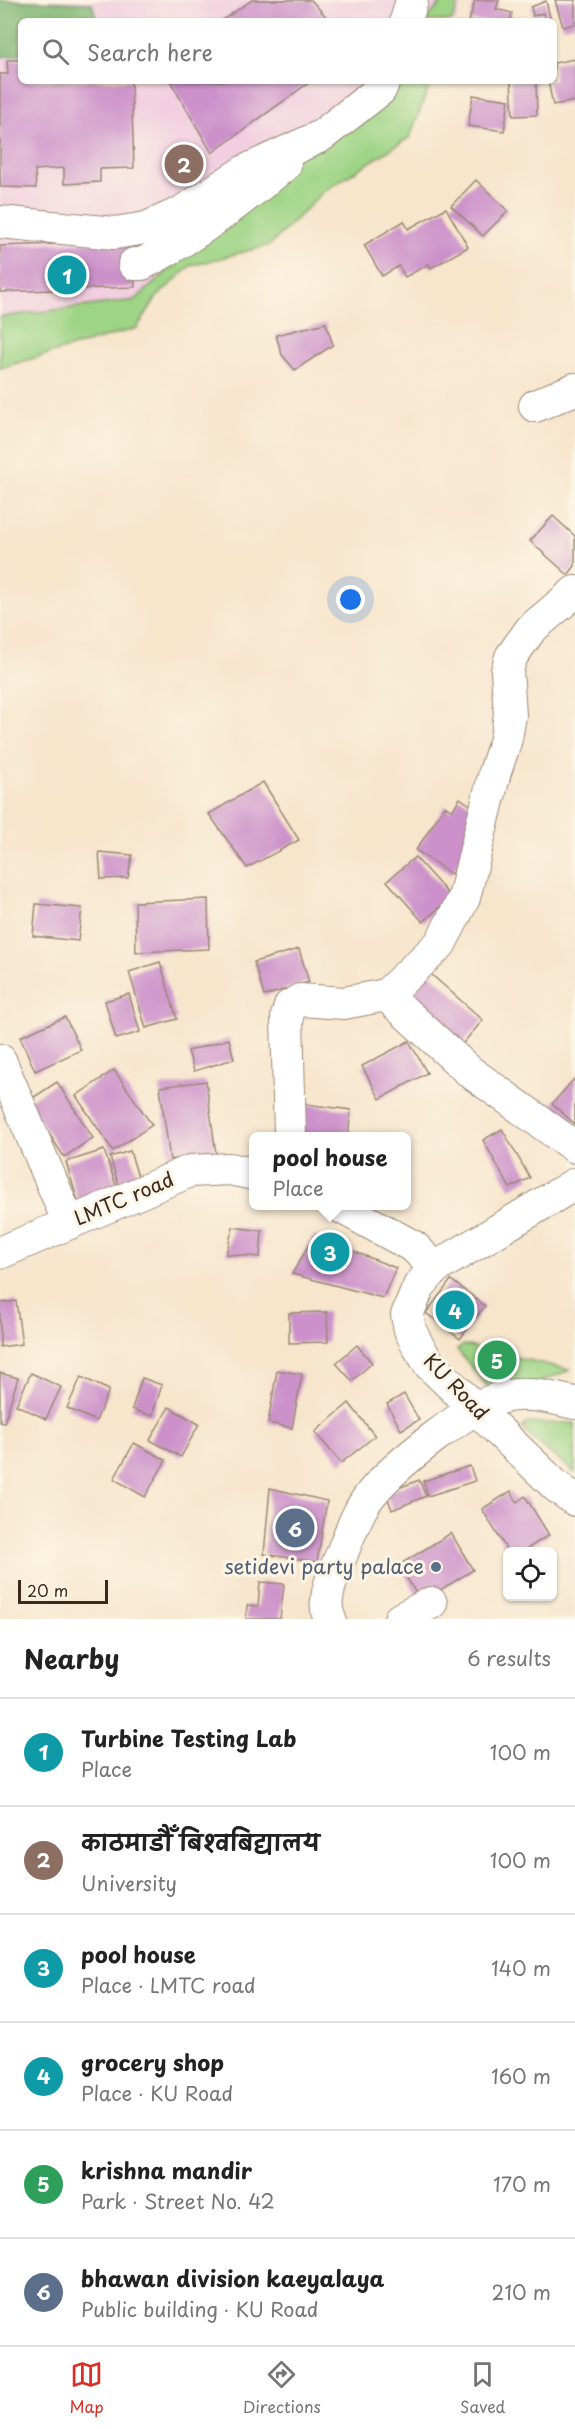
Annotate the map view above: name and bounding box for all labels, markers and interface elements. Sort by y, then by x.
search box [18,18,557,84]
icon: search [39,35,72,68]
text: Search here [87,35,213,68]
pin: 2 [164,142,204,186]
pin: 1 [48,252,86,298]
your location [336,585,365,614]
popup [249,1132,411,1210]
text: pool house [273,1140,387,1173]
street label: LMTC road [69,1164,178,1233]
text: Place [273,1173,324,1203]
pin: 3 [310,1230,350,1274]
pin: 4 [436,1288,474,1332]
pin: 5 [478,1338,516,1382]
street label: KU Road [417,1346,496,1426]
pin: 6 [276,1506,314,1550]
map controls [503,1547,557,1601]
button: locate [503,1547,557,1601]
place label: setidevi party palace [224,1551,424,1581]
marker: setidevi party palace [429,1560,443,1574]
scale bar [18,1577,108,1604]
text: 20 m [27,1578,68,1602]
text: Nearby [24,1639,119,1678]
text: 6 results [467,1643,551,1673]
text: Turbine Testing Lab [81,1721,296,1754]
text: 1 [39,1737,48,1767]
text: 100 m [490,1737,551,1767]
text: Place [81,1754,132,1784]
text: काठमाडौँ बिश्वबिद्यालय [81,1825,320,1858]
text: 2 [36,1845,51,1875]
text: 100 m [490,1845,551,1875]
text: University [81,1868,177,1898]
text: pool house [81,1937,196,1970]
text: 3 [37,1953,50,1983]
text: 140 m [491,1953,551,1983]
text: Place · LMTC road [81,1970,256,2000]
text: grocery shop [81,2045,224,2078]
text: 4 [37,2061,50,2091]
text: 160 m [491,2061,551,2091]
text: Place · KU Road [81,2078,233,2108]
text: krishna mandir [81,2153,252,2186]
text: 5 [37,2169,50,2199]
text: 170 m [493,2169,551,2199]
text: Park · Street No. 42 [81,2186,275,2216]
text: bhawan division kaeyalaya [81,2261,384,2294]
text: 6 [36,2277,51,2307]
text: 210 m [492,2277,551,2307]
text: Public building · KU Road [81,2294,318,2324]
tab: Map [70,2358,104,2418]
tab: Directions [243,2358,321,2418]
tab: Saved [460,2358,505,2418]

